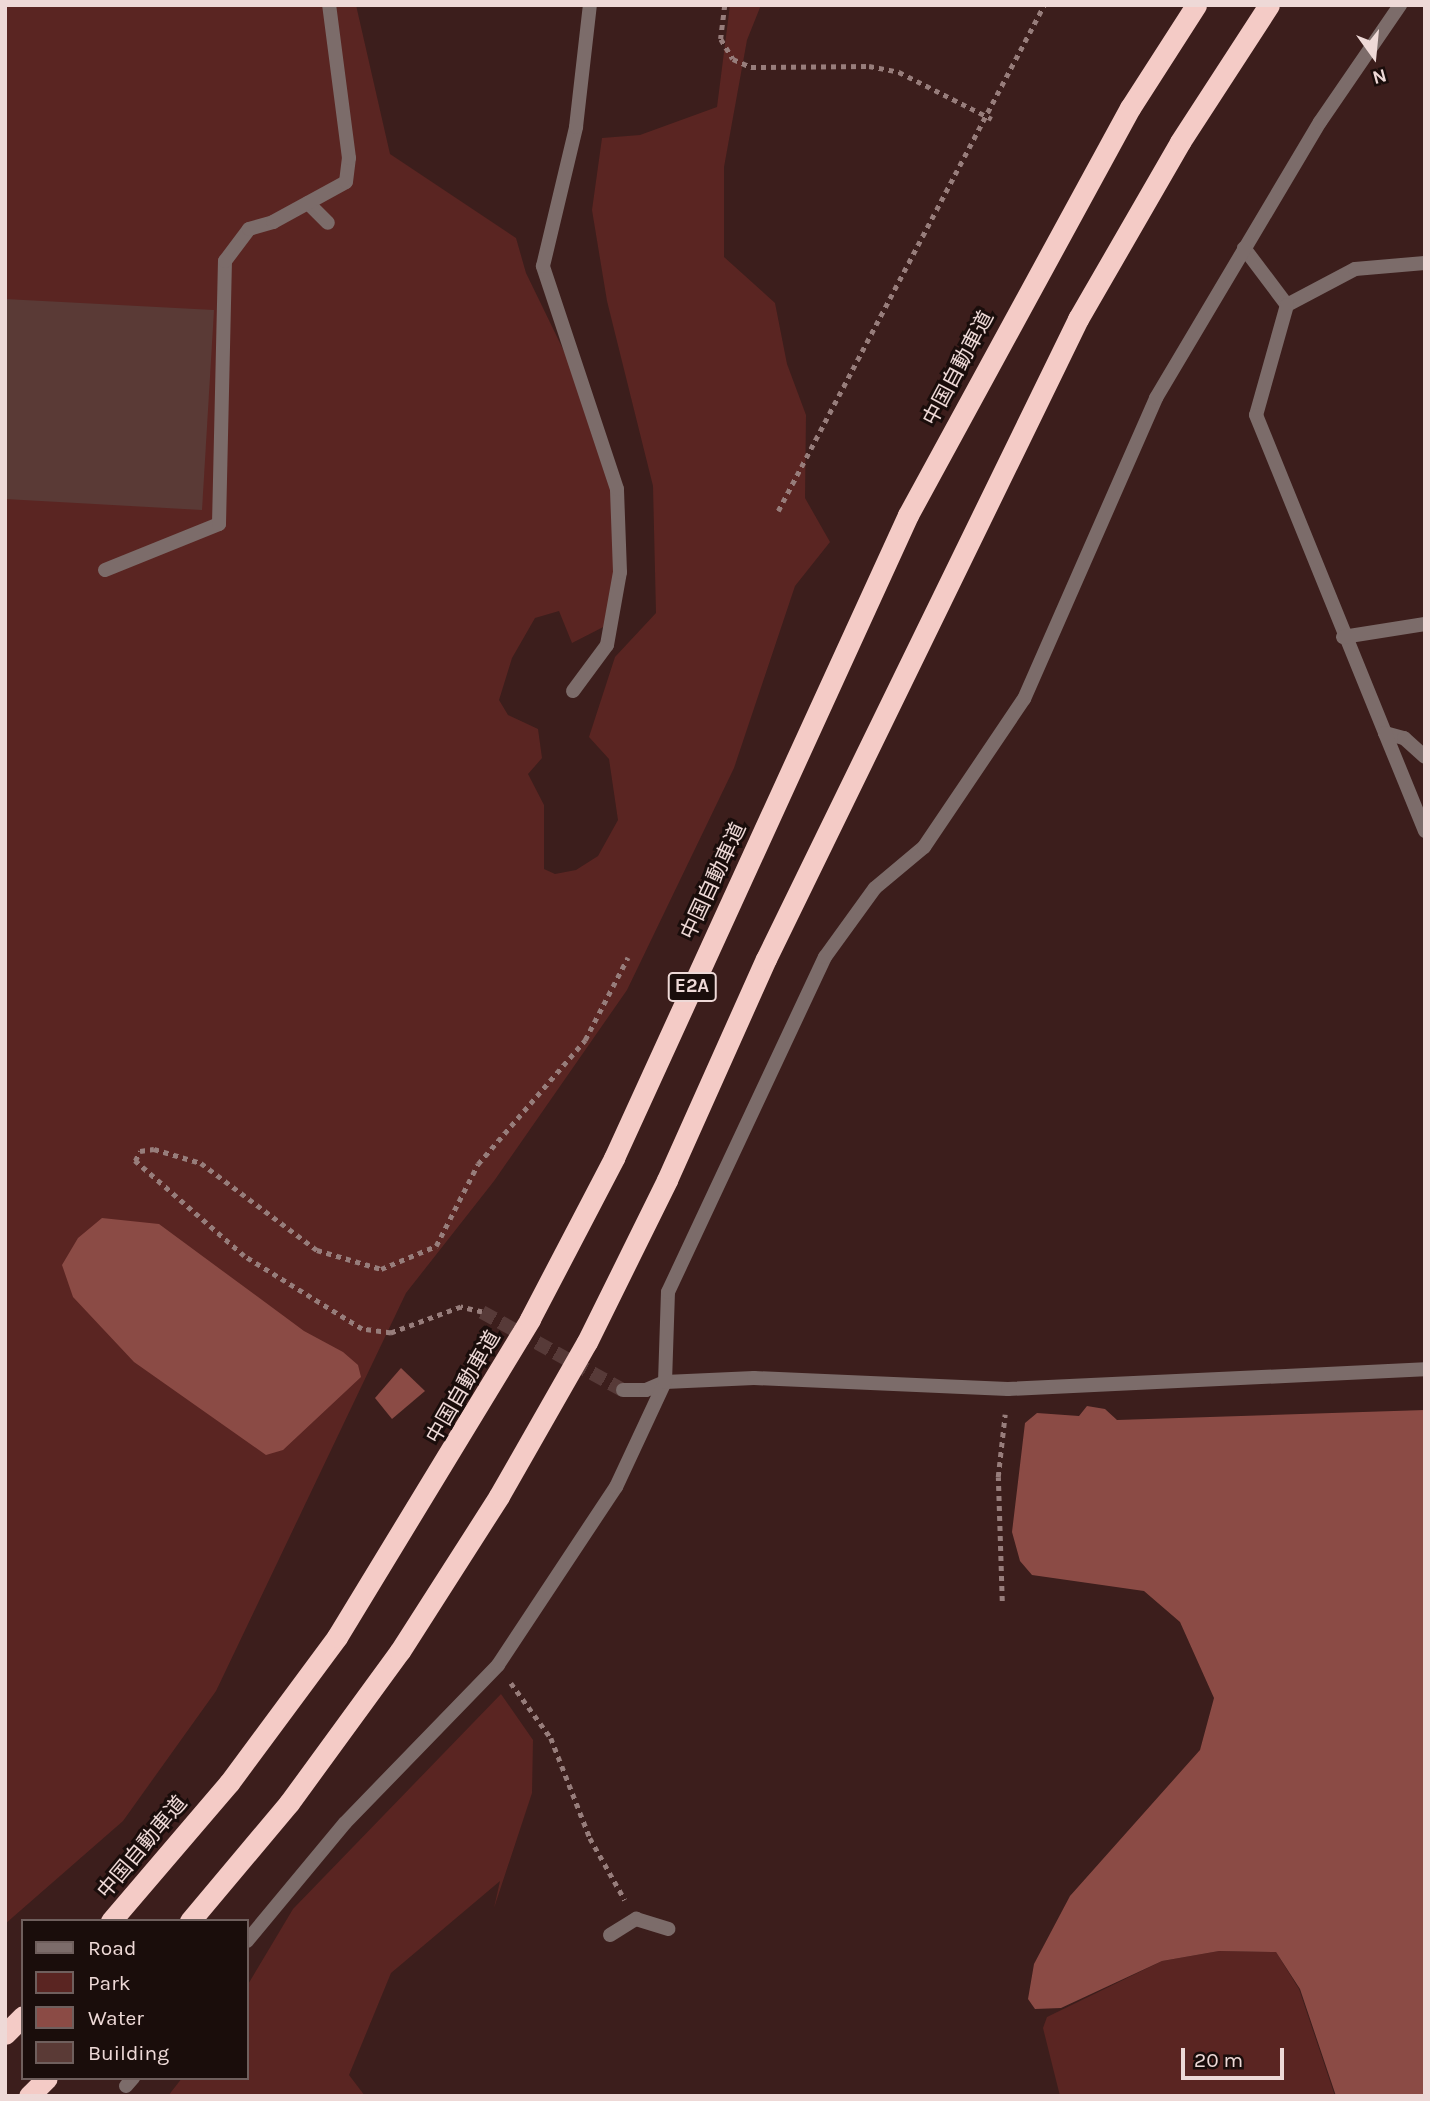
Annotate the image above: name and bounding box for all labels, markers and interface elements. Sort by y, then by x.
north arrow [1339,21,1409,91]
text: N [1370,64,1389,89]
street label: 中国自動車道 [917,306,999,430]
street label: 中国自動車道 [675,819,751,943]
road number: E2A [668,972,716,1002]
street label: 中国自動車道 [421,1326,505,1448]
street label: 中国自動車道 [92,1791,192,1903]
legend [21,1919,248,2080]
text: Road [88,1936,136,1960]
text: Park [88,1971,131,1995]
text: Water [88,2006,144,2030]
scale bar [1185,2035,1288,2078]
text: Building [88,2041,169,2065]
text: 20 m [1194,2048,1243,2072]

